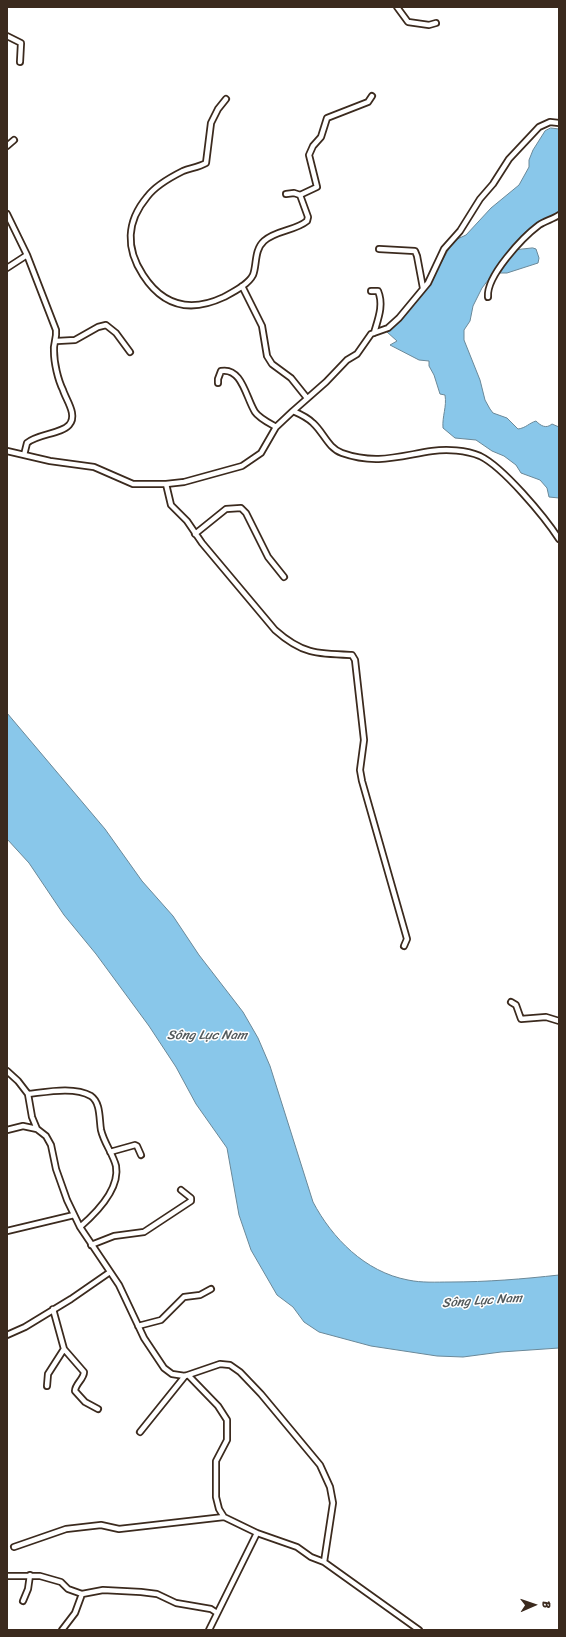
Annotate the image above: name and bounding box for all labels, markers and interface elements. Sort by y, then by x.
water label: Sông Lục Nam [167,1028,247,1044]
water label: Sông Lục Nam [442,1290,522,1312]
north arrow [514,1585,554,1625]
text: B [537,1601,556,1608]

